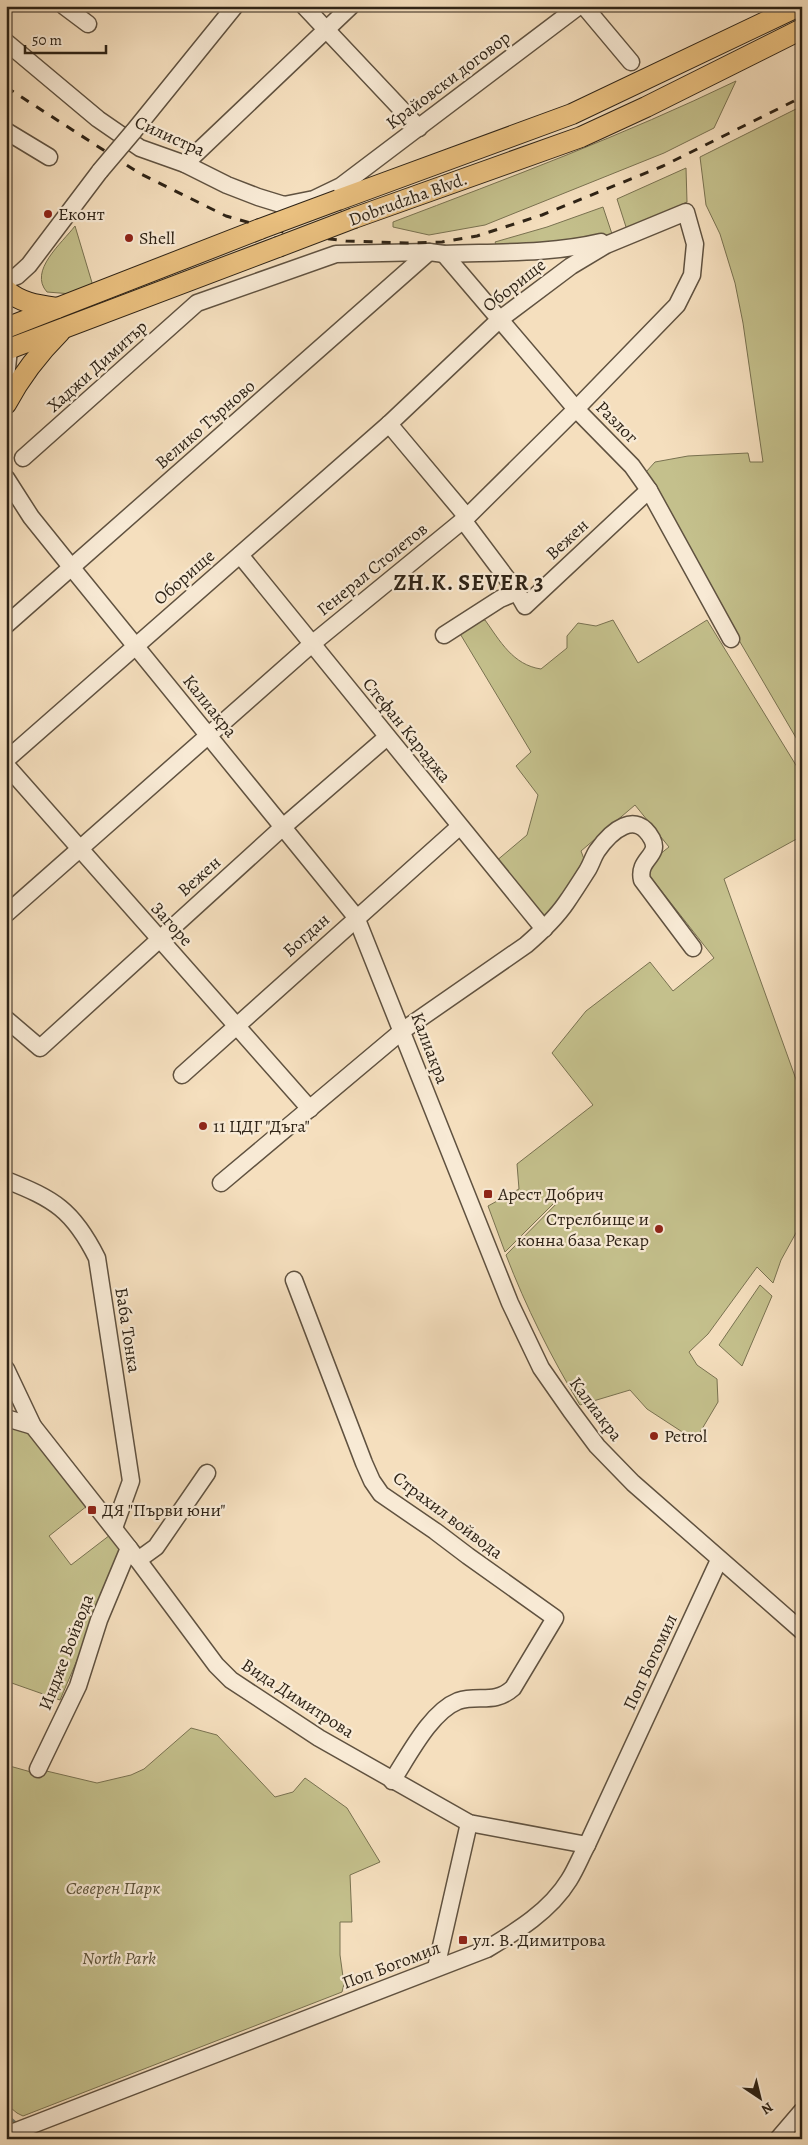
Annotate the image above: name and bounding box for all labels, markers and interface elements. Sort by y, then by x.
scale bar [25,22,106,54]
street label: Крайовски договор [381,25,515,135]
text: 50 m [32,30,62,50]
street label: Силистра [131,110,210,162]
street label: Dobrudzha Blvd. [345,166,471,232]
place label: Еконт [58,202,105,226]
marker: Еконт [42,208,54,220]
place label: Shell [139,226,175,250]
marker: Shell [123,232,135,244]
street label: Оборище [477,253,551,317]
street label: Хаджи Димитър [42,314,152,418]
street label: Велико Търново [150,374,260,474]
street label: Разлог [590,395,644,449]
street label: Вежен [540,513,594,565]
street label: Генерал Столетов [312,517,432,621]
street label: Оборище [148,544,220,610]
district label: ZH.K. SEVER 3 [393,568,545,598]
street label: Калиакра [177,669,243,743]
street label: Стефан Караджа [357,673,457,788]
street label: Вежен [172,850,226,902]
street label: Загоре [146,897,198,951]
street label: Богдан [278,908,334,962]
street label: Калиакра [405,1009,455,1088]
place label: 11 ЦДГ "Дъга" [213,1114,310,1138]
marker: 11 ЦДГ "Дъга" [197,1120,209,1132]
place label: Арест Добрич [497,1182,604,1206]
marker: Арест Добрич [482,1188,494,1200]
place label: Стрелбище и конна база Рекар [517,1207,649,1252]
marker: Стрелбище и конна база Рекар [653,1223,665,1235]
street label: Баба Тонка [109,1286,147,1375]
street label: Калиакра [564,1372,628,1447]
place label: Petrol [664,1424,708,1448]
marker: Petrol [648,1430,660,1442]
street label: Страхил войвода [388,1466,508,1565]
place label: ДЯ "Първи юни" [102,1498,226,1522]
marker: ДЯ "Първи юни" [86,1504,98,1516]
street label: Индже Войвода [33,1590,99,1714]
street label: Поп Богомил [617,1610,683,1714]
street label: Вида Димитрова [237,1653,360,1744]
park label: Северен Парк [66,1876,160,1900]
place label: ул. В. Димитрова [472,1928,606,1952]
marker: ул. В. Димитрова [457,1934,469,1946]
street label: Поп Богомил [338,1935,444,1995]
park label: North Park [82,1946,156,1970]
north arrow [736,2072,786,2122]
text: N [758,2098,777,2119]

